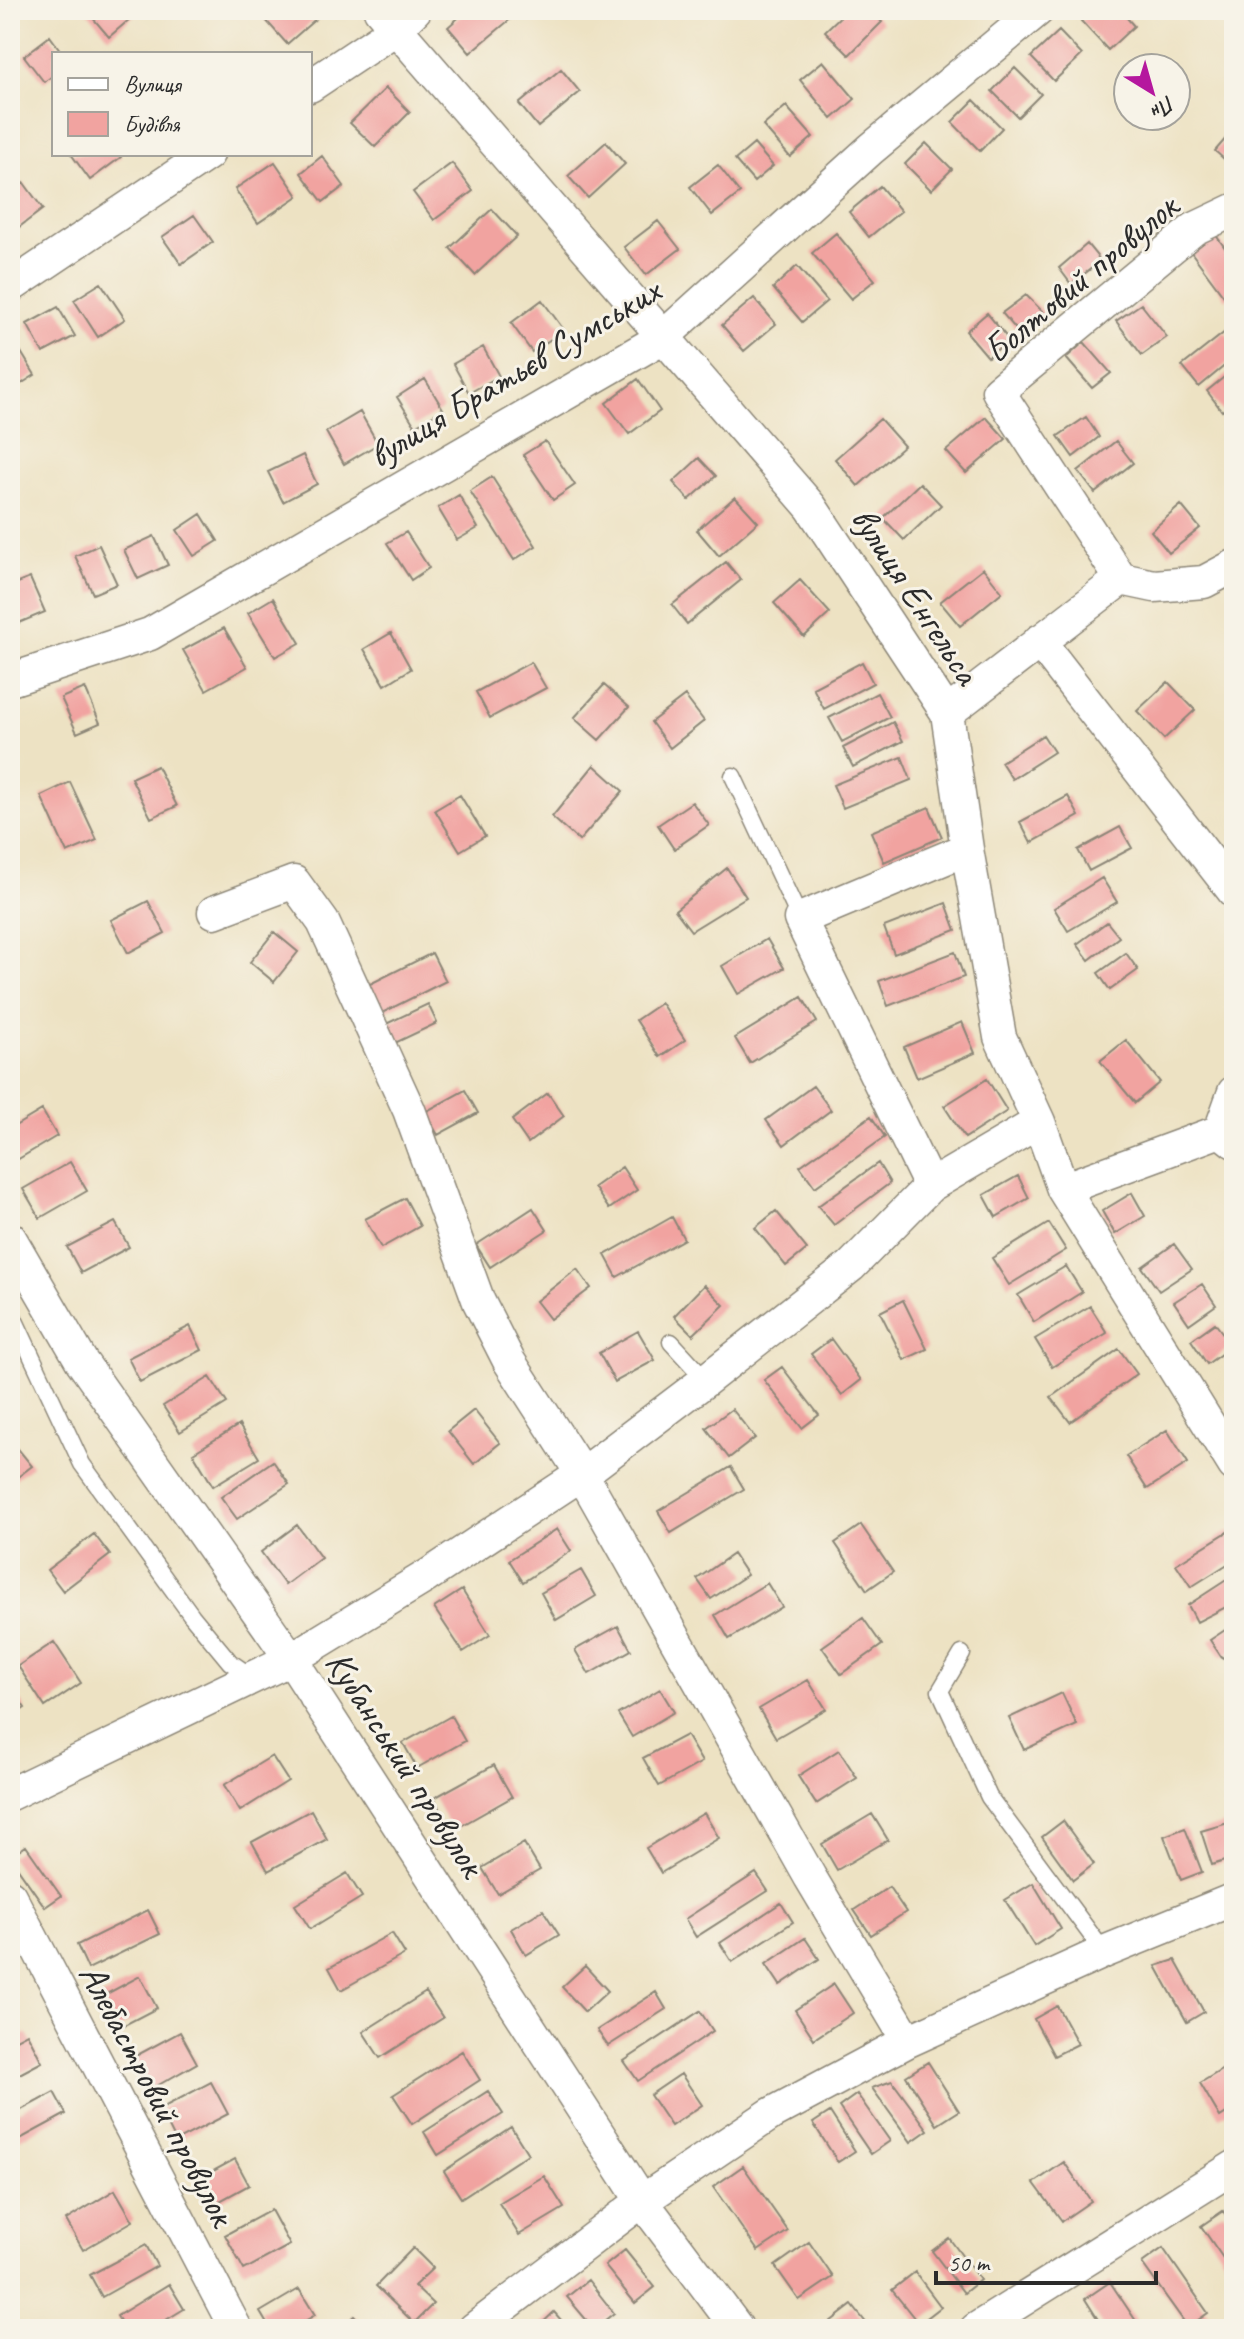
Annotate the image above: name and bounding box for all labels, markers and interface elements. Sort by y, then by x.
legend [52,52,312,156]
north arrow [1112,52,1192,132]
text: Вулиця [124,69,183,99]
text: Пн [1145,89,1181,126]
text: Будівля [124,109,181,139]
street label: Болтовий провулок [973,181,1190,373]
street label: вулиця Братьєв Сумських [360,265,671,478]
street label: вулиця Енгельса [841,498,992,695]
street label: Кубанський провулок [315,1642,498,1887]
street label: Алебастровий провулок [69,1955,248,2236]
scale bar [936,2235,1156,2285]
text: 50 m [948,2248,991,2278]

